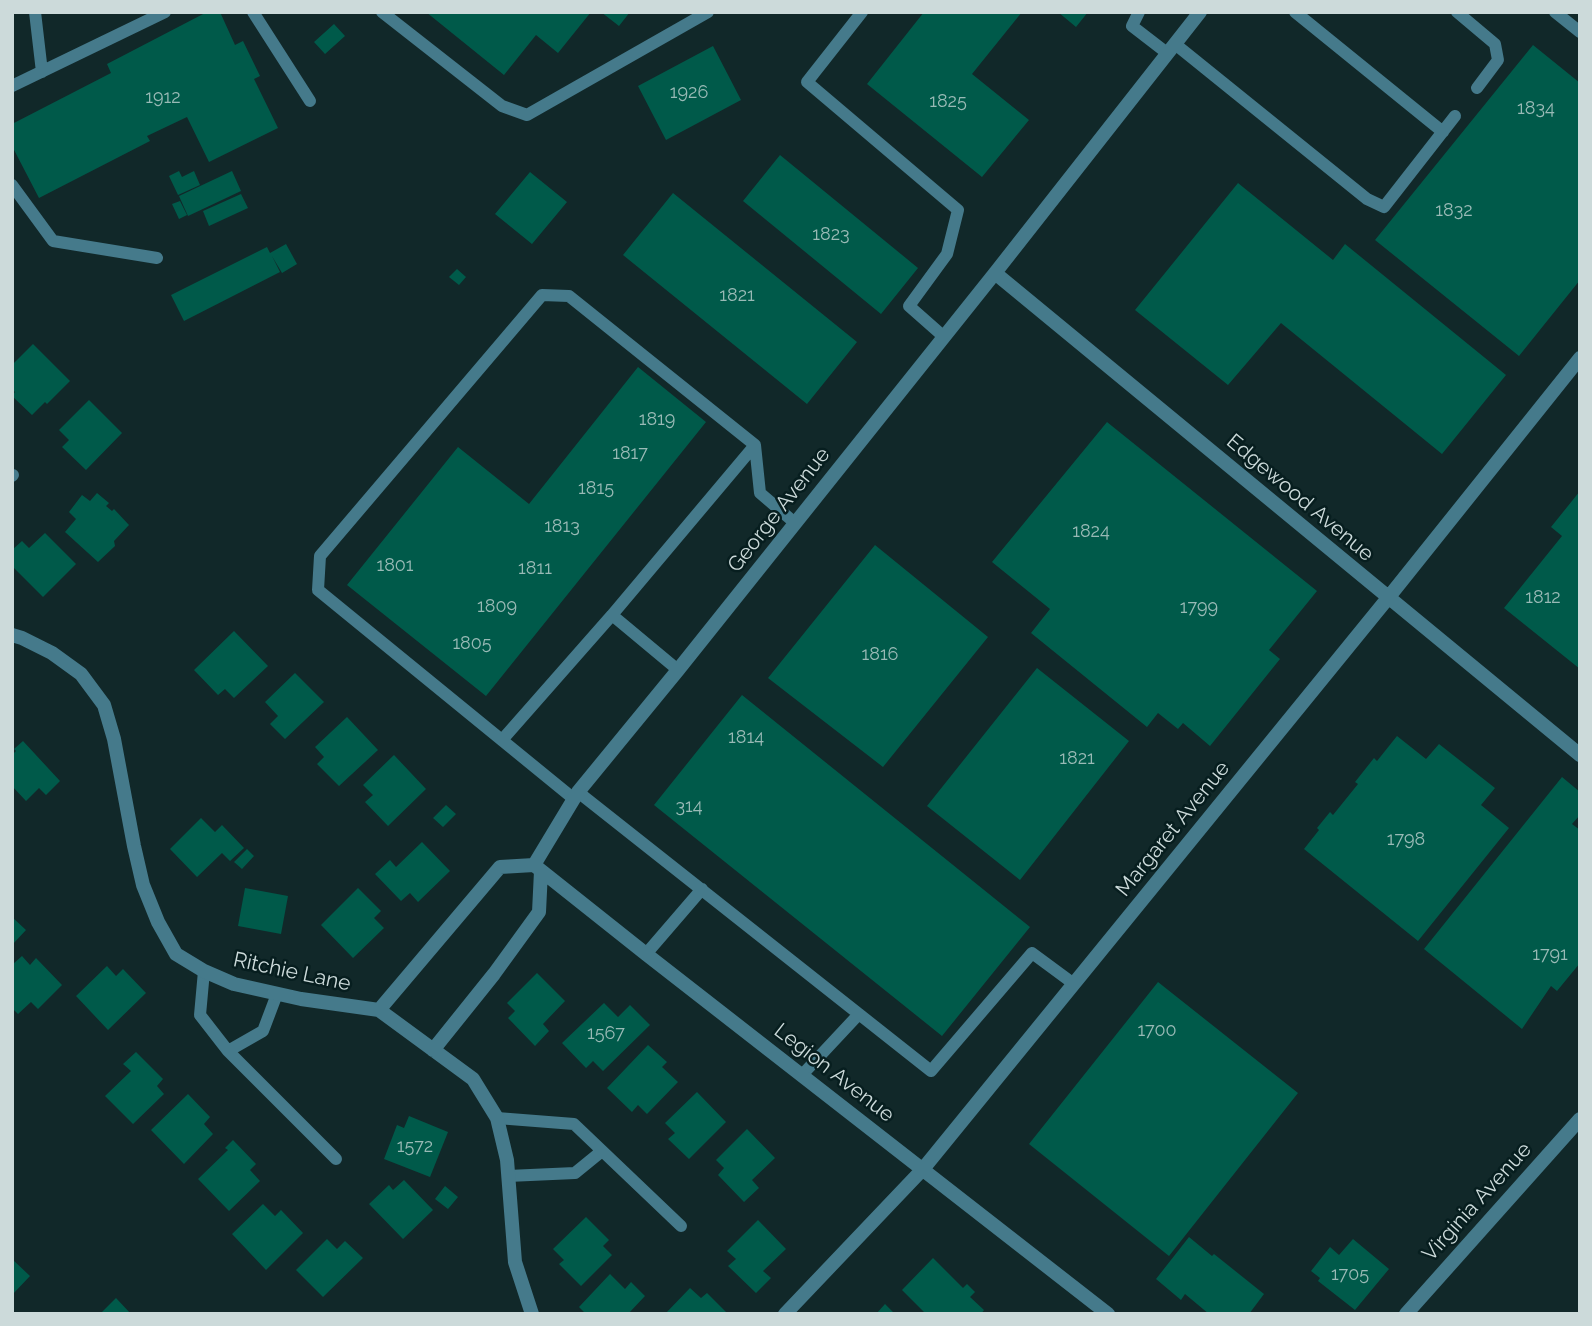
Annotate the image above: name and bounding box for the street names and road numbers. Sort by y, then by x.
street label: Edgewood Avenue [1221,429,1379,567]
street label: George Avenue [723,443,835,577]
street label: Margaret Avenue [1111,756,1235,902]
street label: Ritchie Lane [231,947,353,997]
street label: Legion Avenue [769,1018,899,1128]
street label: Virginia Avenue [1417,1138,1537,1266]

